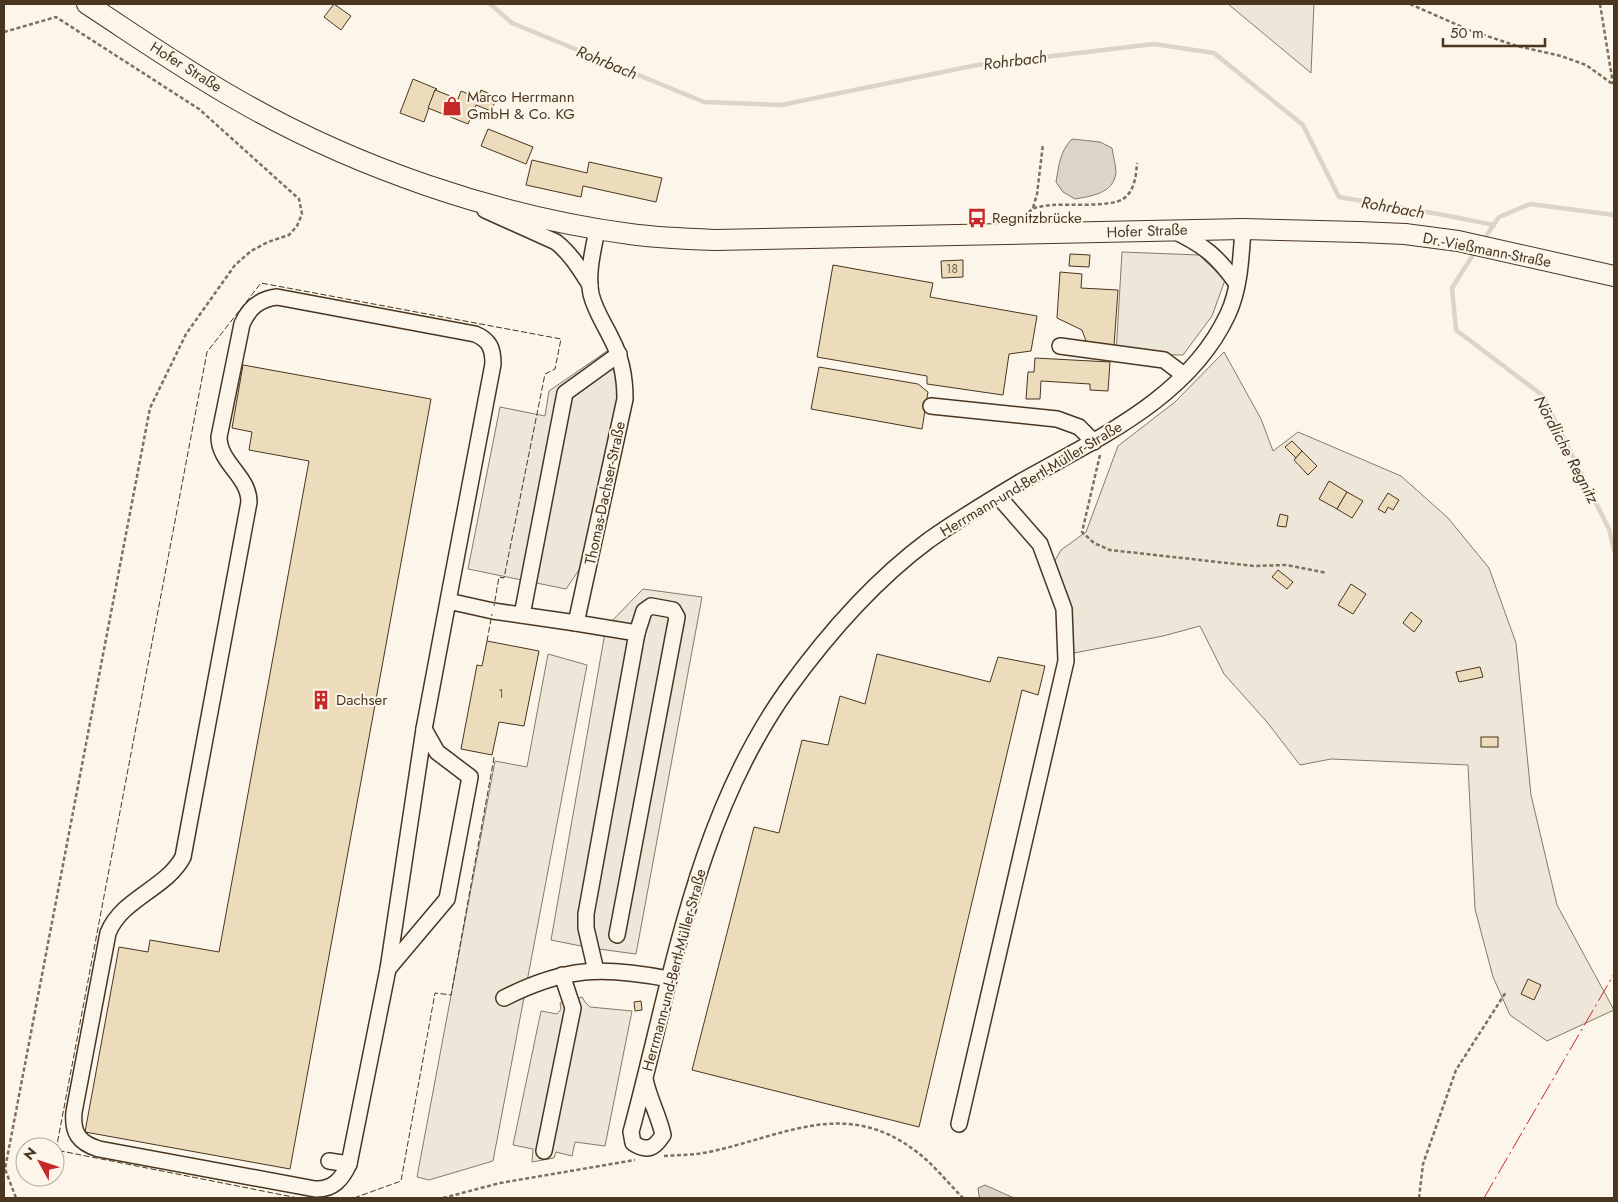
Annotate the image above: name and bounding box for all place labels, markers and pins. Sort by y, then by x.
place label: Marco Herrmann GmbH & Co. KG [467,86,575,125]
shop icon: Marco Herrmann GmbH & Co. KG [441,95,463,117]
bus stop icon: Regnitzbrücke [966,207,988,229]
place label: Regnitzbrücke [992,207,1082,229]
building icon: Dachser [310,689,332,711]
place label: Dachser [336,689,388,711]

